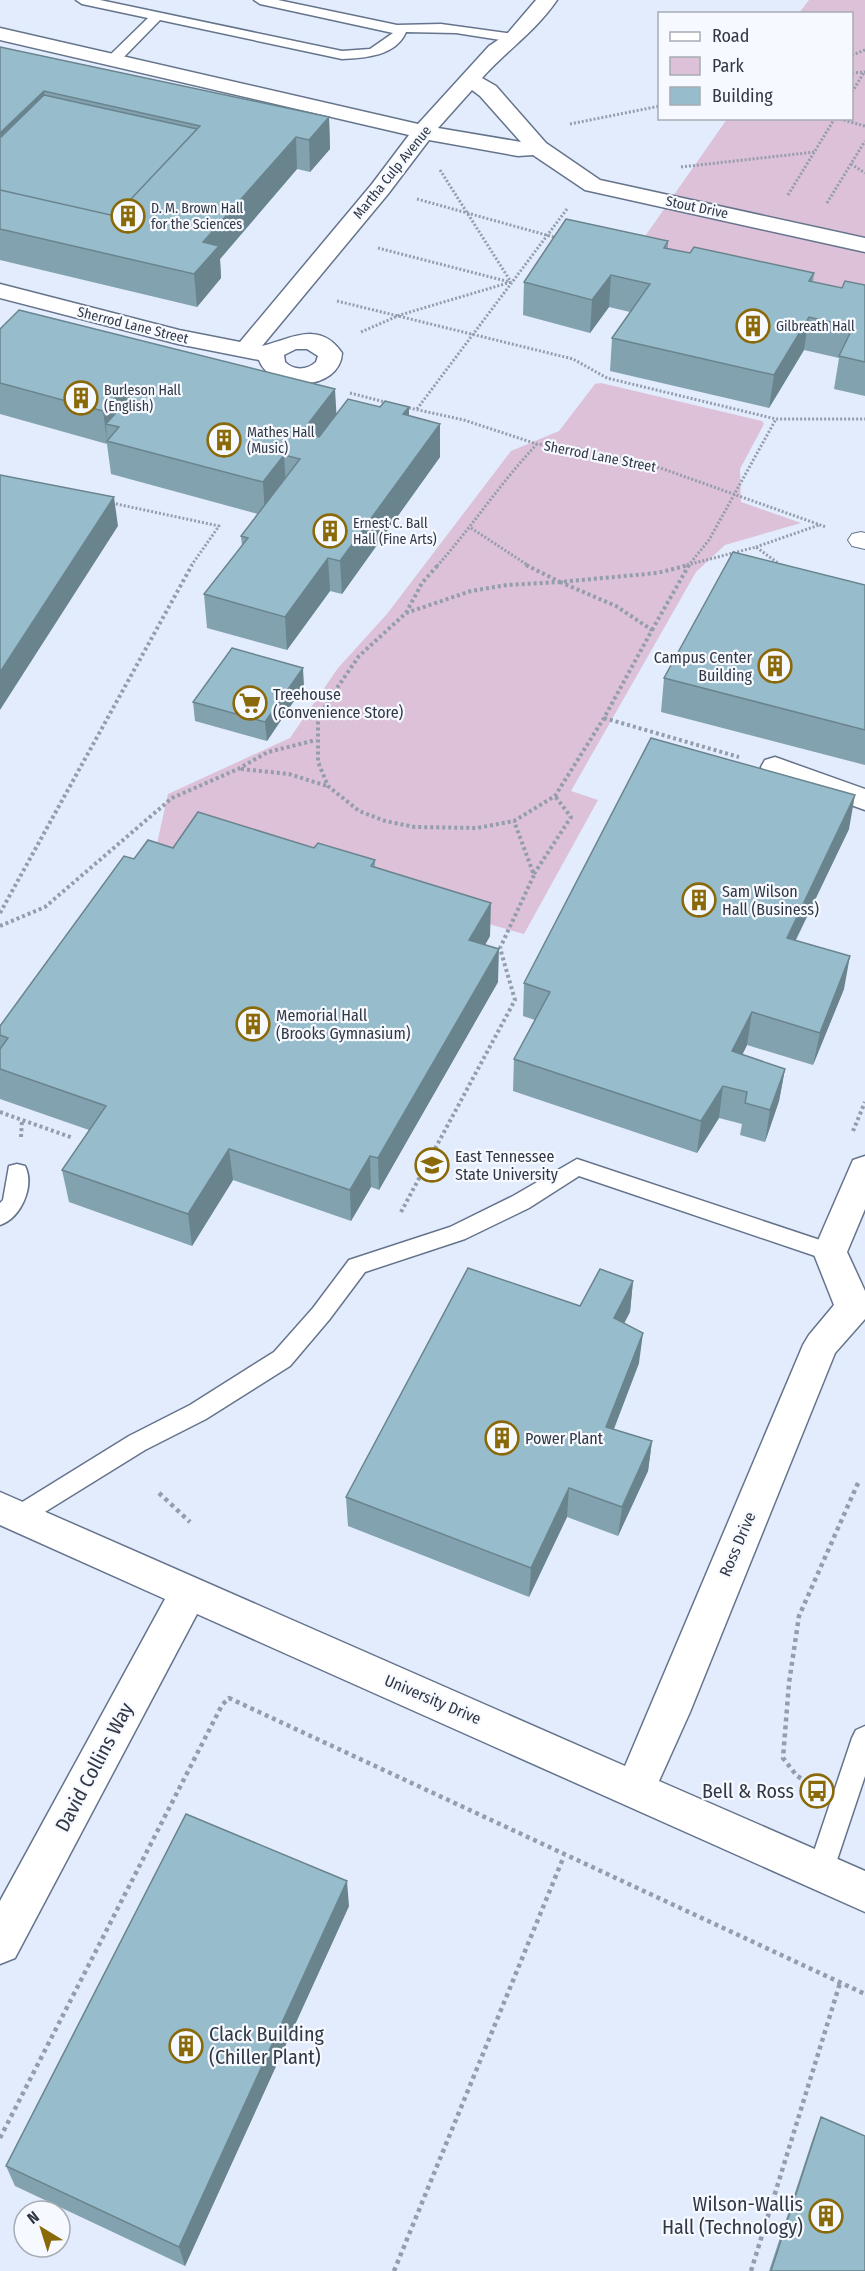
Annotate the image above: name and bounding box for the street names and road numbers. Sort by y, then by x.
street label: Martha Culp Avenue [350,122,435,222]
street label: Stout Drive [664,193,730,222]
street label: Sherrod Lane Street [76,303,191,348]
street label: Sherrod Lane Street [542,437,658,476]
street label: Ross Drive [715,1509,760,1579]
street label: University Drive [382,1671,484,1728]
street label: David Collins Way [50,1698,138,1836]

